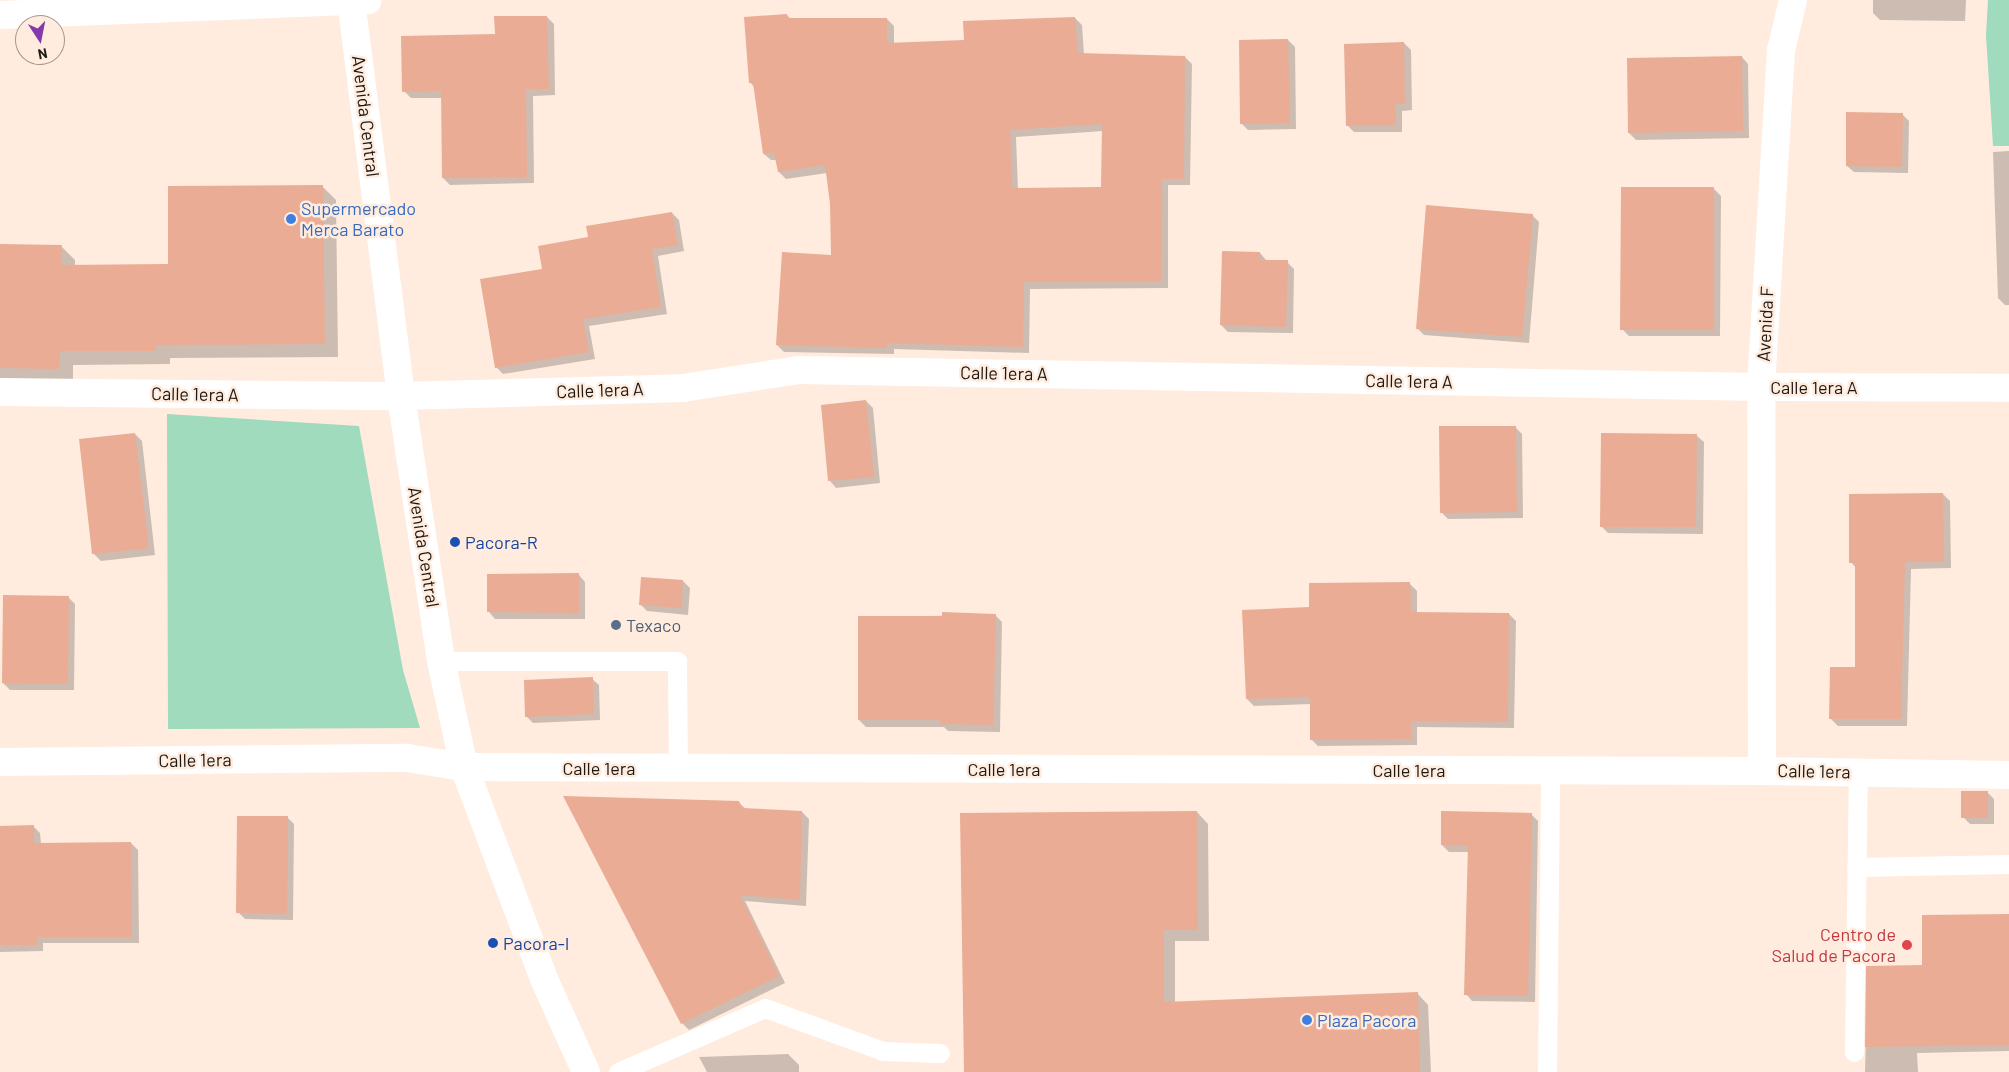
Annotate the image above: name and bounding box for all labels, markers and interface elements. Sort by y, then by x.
north arrow [15,15,65,65]
text: N [37,45,49,63]
street label: Avenida Central [348,54,384,178]
place label: Supermercado Merca Barato [301,198,416,240]
marker: Supermercado Merca Barato [285,213,297,225]
street label: Avenida F [1752,286,1778,362]
street label: Calle 1era A [960,361,1048,385]
street label: Calle 1era A [1365,369,1453,393]
street label: Calle 1era A [1770,376,1858,398]
street label: Calle 1era A [556,378,644,402]
street label: Calle 1era A [151,382,239,406]
street label: Avenida Central [404,485,444,609]
place label: Pacora-R [465,531,538,553]
marker: Pacora-R [449,536,461,548]
place label: Texaco [626,614,681,636]
marker: Texaco [610,619,622,631]
street label: Calle 1era [158,749,232,771]
street label: Calle 1era [562,757,636,779]
street label: Calle 1era [967,758,1041,780]
street label: Calle 1era [1372,759,1446,781]
street label: Calle 1era [1777,760,1851,782]
place label: Centro de Salud de Pacora [1771,924,1896,966]
place label: Pacora-I [503,932,569,954]
marker: Pacora-I [487,937,499,949]
marker: Centro de Salud de Pacora [1900,938,1914,952]
place label: Plaza Pacora [1317,1009,1416,1031]
marker: Plaza Pacora [1301,1014,1313,1026]

